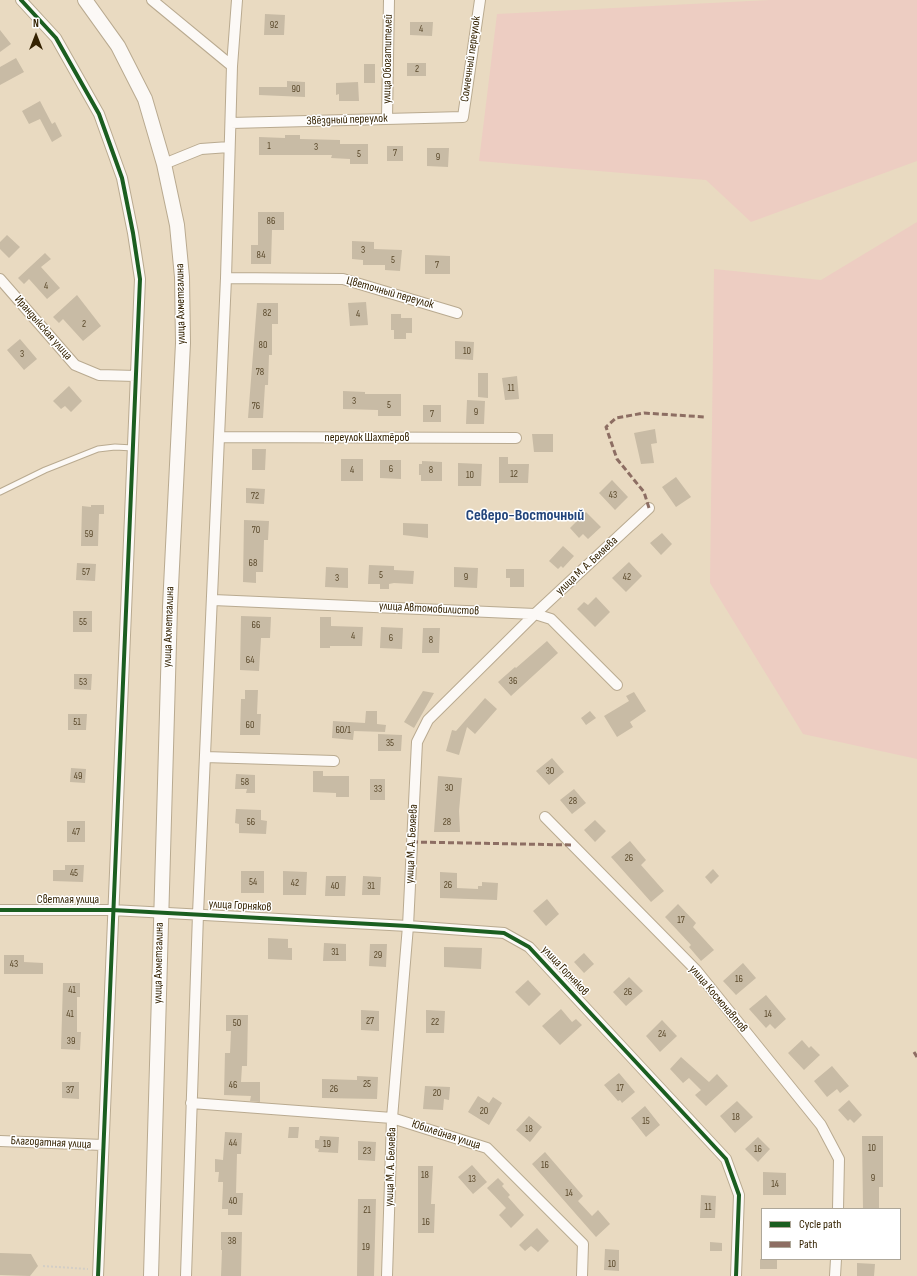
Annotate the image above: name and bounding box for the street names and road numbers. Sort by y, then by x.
street label: улица Обогатителей [380,14,396,104]
street label: Солнечный переулок [458,15,484,103]
street label: Звёздный переулок [306,111,388,129]
street label: улица Ахметгалина [173,263,189,345]
street label: Цветочный переулок [345,274,435,312]
street label: Ирандыкская улица [11,293,75,363]
street label: переулок Шахтёров [325,431,409,445]
street label: улица М. А. Беляева [553,534,621,598]
street label: улица Ахметгалина [160,586,178,668]
street label: улица Автомобилистов [378,599,480,619]
street label: улица М. А. Беляева [403,804,421,884]
street label: Светлая улица [37,893,99,907]
street label: улица Горняков [208,897,272,915]
street label: улица Ахметгалина [151,922,167,1004]
street label: улица Горняков [538,943,592,999]
street label: улица Космонавтов [686,962,750,1036]
street label: Юбилейная улица [410,1117,482,1153]
street label: улица М. А. Беляева [382,1127,400,1207]
street label: Благодатная улица [10,1134,92,1152]

